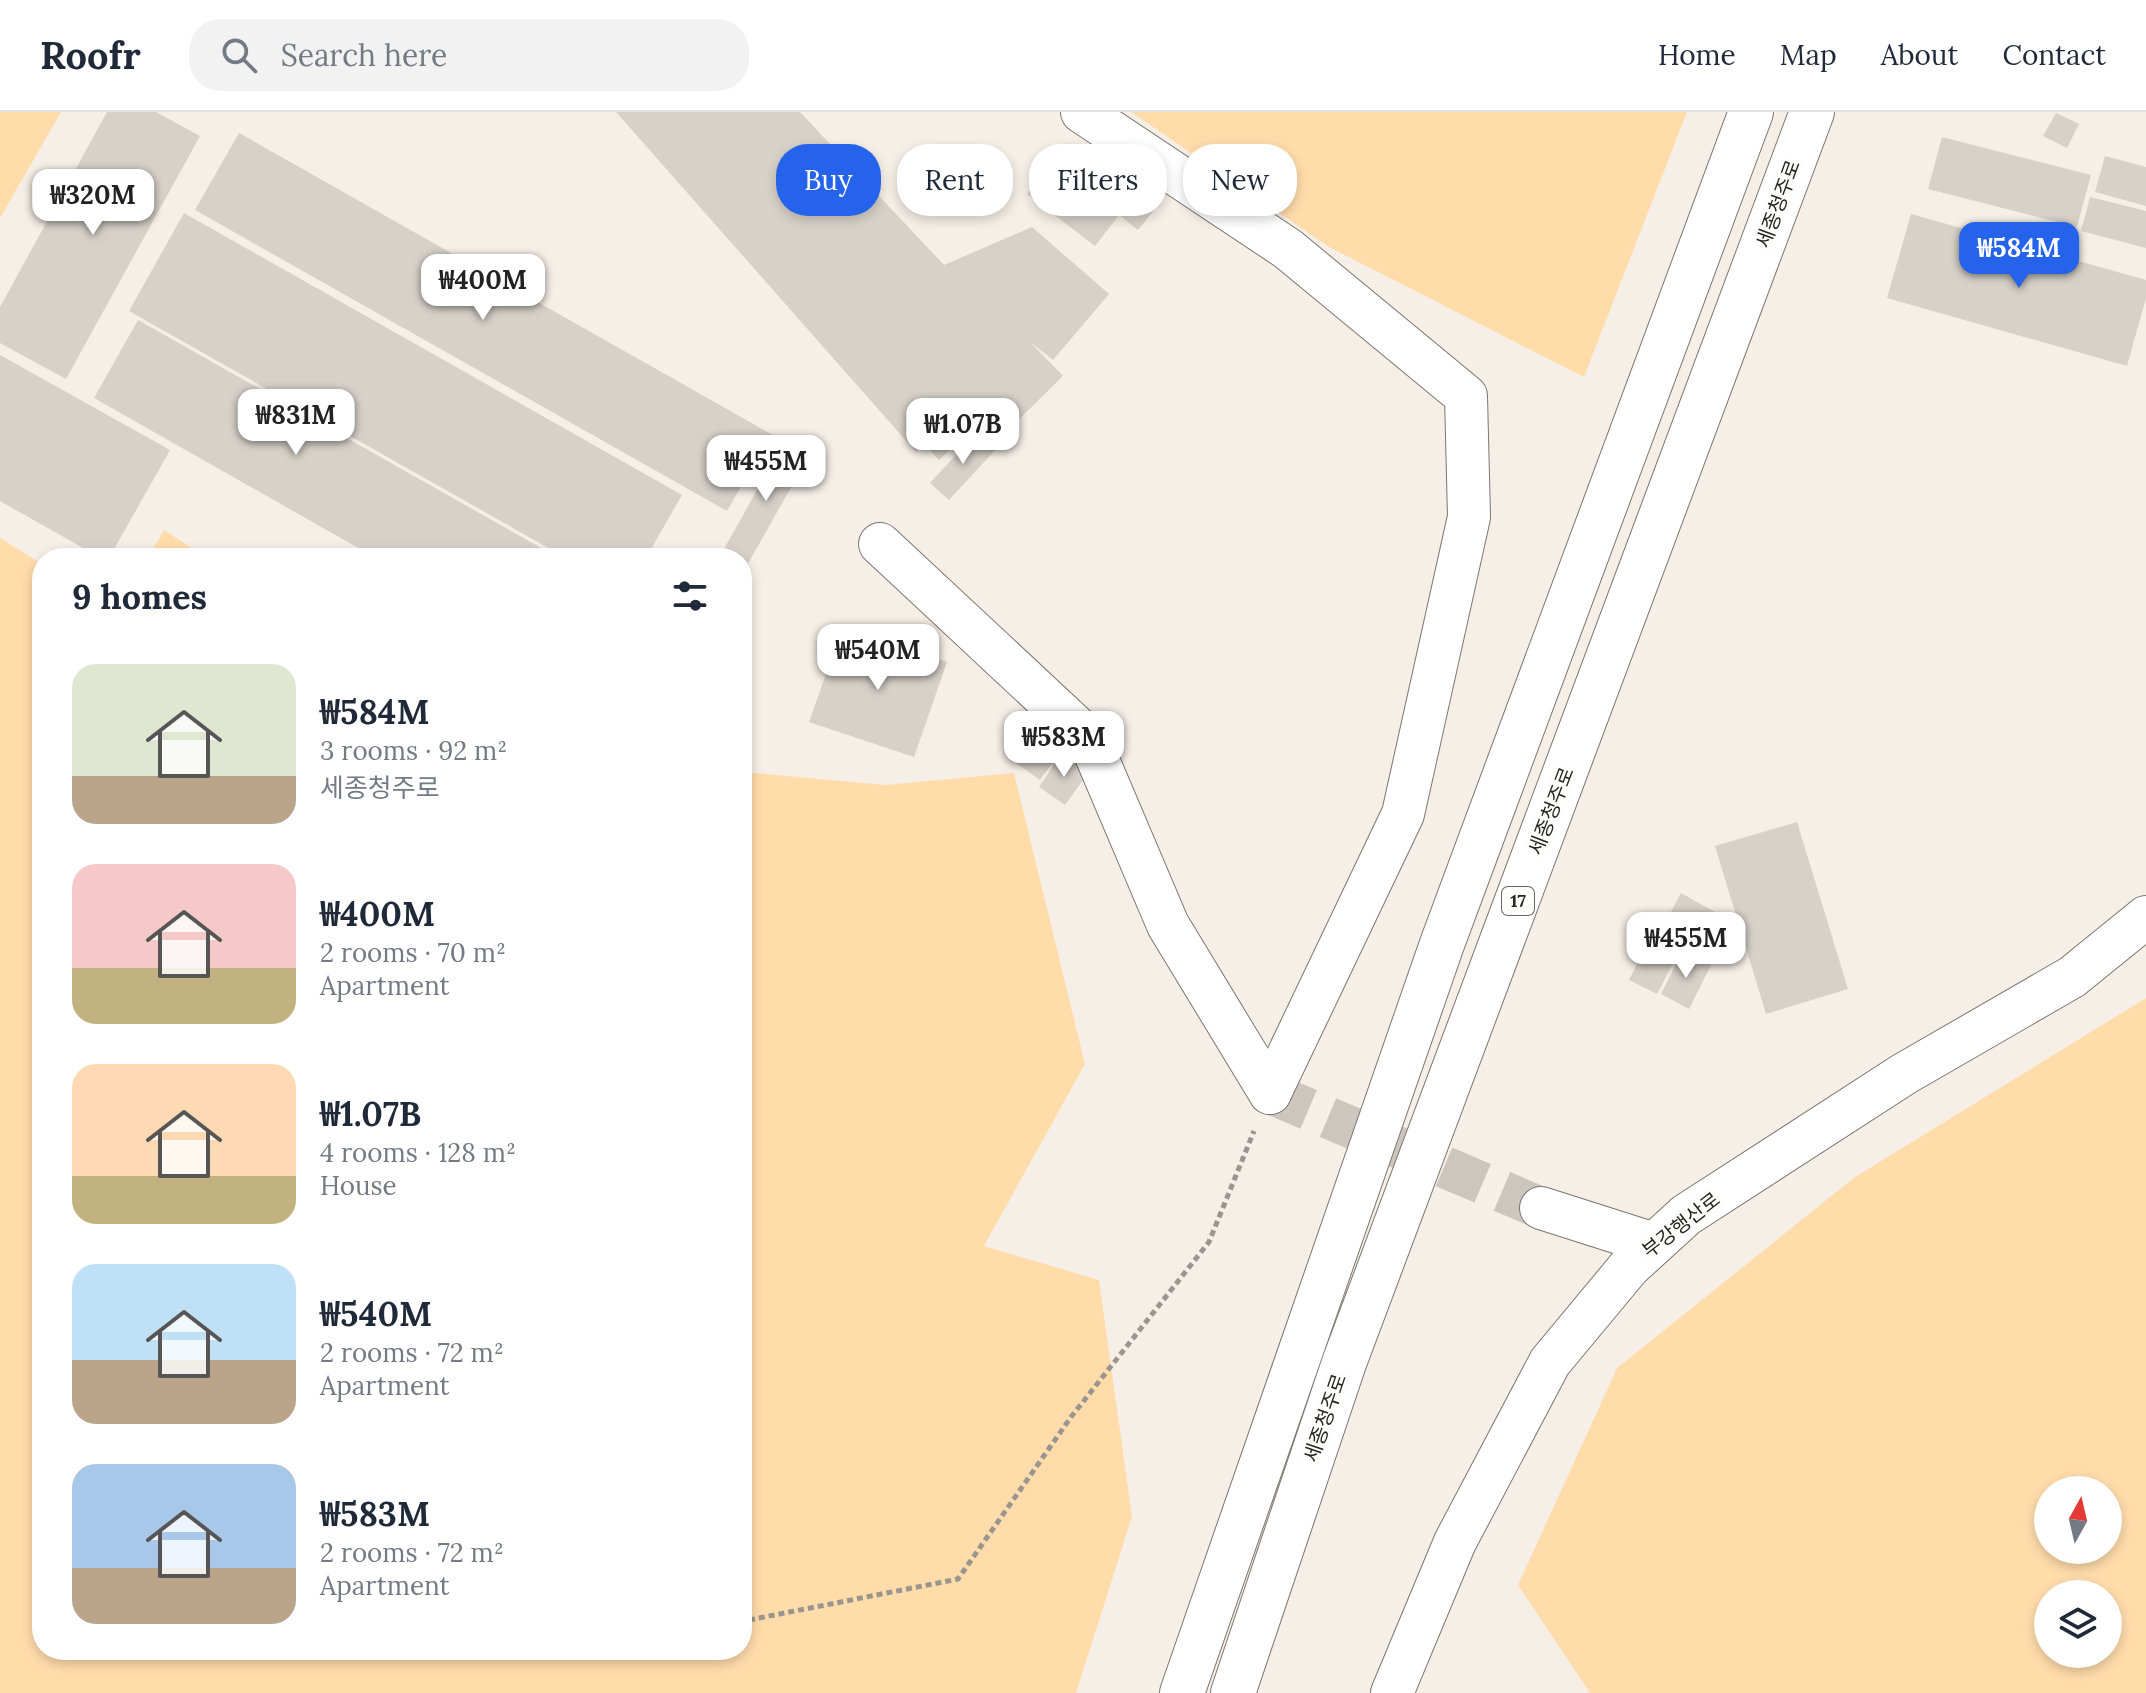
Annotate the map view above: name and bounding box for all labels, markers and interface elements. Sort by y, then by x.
search box [189,19,749,91]
text: Roofr [40,31,141,79]
icon: search [217,33,261,77]
text: Search here [281,36,447,74]
text: Home [1658,37,1736,73]
text: Map [1780,37,1837,73]
text: About [1881,37,1958,73]
text: Contact [2002,37,2106,73]
chip: Buy [776,144,881,216]
chip: Rent [897,144,1013,216]
chip: Filters [1029,144,1167,216]
chip: New [1183,144,1297,216]
street label: 세종청주로 [1750,156,1805,251]
pin: ₩320M [37,169,149,237]
text: ₩320M [50,178,136,211]
pin: ₩584M [1963,222,2075,290]
text: ₩584M [1977,231,2061,264]
pin: ₩400M [427,254,539,322]
text: ₩400M [439,263,527,296]
pin: ₩831M [240,389,352,457]
text: ₩831M [256,398,336,431]
pin: ₩1.07B [898,398,1028,466]
text: ₩1.07B [924,407,1002,440]
pin: ₩455M [710,435,822,503]
text: ₩455M [725,444,807,477]
icon: filters [668,574,712,618]
text: 9 homes [72,575,207,618]
pin: ₩540M [822,624,934,692]
text: ₩540M [835,633,921,666]
text: ₩584M [320,690,430,733]
icon: home [136,696,232,792]
pin: ₩583M [1008,711,1120,779]
text: ₩583M [1022,720,1106,753]
text: 3 rooms · 92 m² [320,734,507,767]
street label: 세종청주로 [1522,763,1579,858]
text: 세종청주로 [320,771,440,804]
road number: 17 [1502,887,1534,915]
text: ₩400M [320,892,435,935]
icon: home [136,896,232,992]
pin: ₩455M [1630,912,1742,980]
text: ₩455M [1645,921,1727,954]
text: 2 rooms · 70 m² [320,936,506,969]
text: Apartment [320,969,450,1002]
text: ₩1.07B [320,1092,421,1135]
icon: home [136,1096,232,1192]
text: 4 rooms · 128 m² [320,1136,516,1169]
text: House [320,1169,397,1202]
street label: 부강행산로 [1637,1186,1725,1263]
text: ₩540M [320,1292,432,1335]
icon: home [136,1296,232,1392]
text: 2 rooms · 72 m² [320,1336,504,1369]
text: Apartment [320,1369,450,1402]
street label: 세종청주로 [1298,1370,1351,1465]
north arrow [2034,1476,2122,1564]
map controls [2034,1476,2122,1668]
text: ₩583M [320,1492,430,1535]
icon: home [136,1496,232,1592]
text: 2 rooms · 72 m² [320,1536,504,1569]
text: Apartment [320,1569,450,1602]
button: layers [2034,1580,2122,1668]

